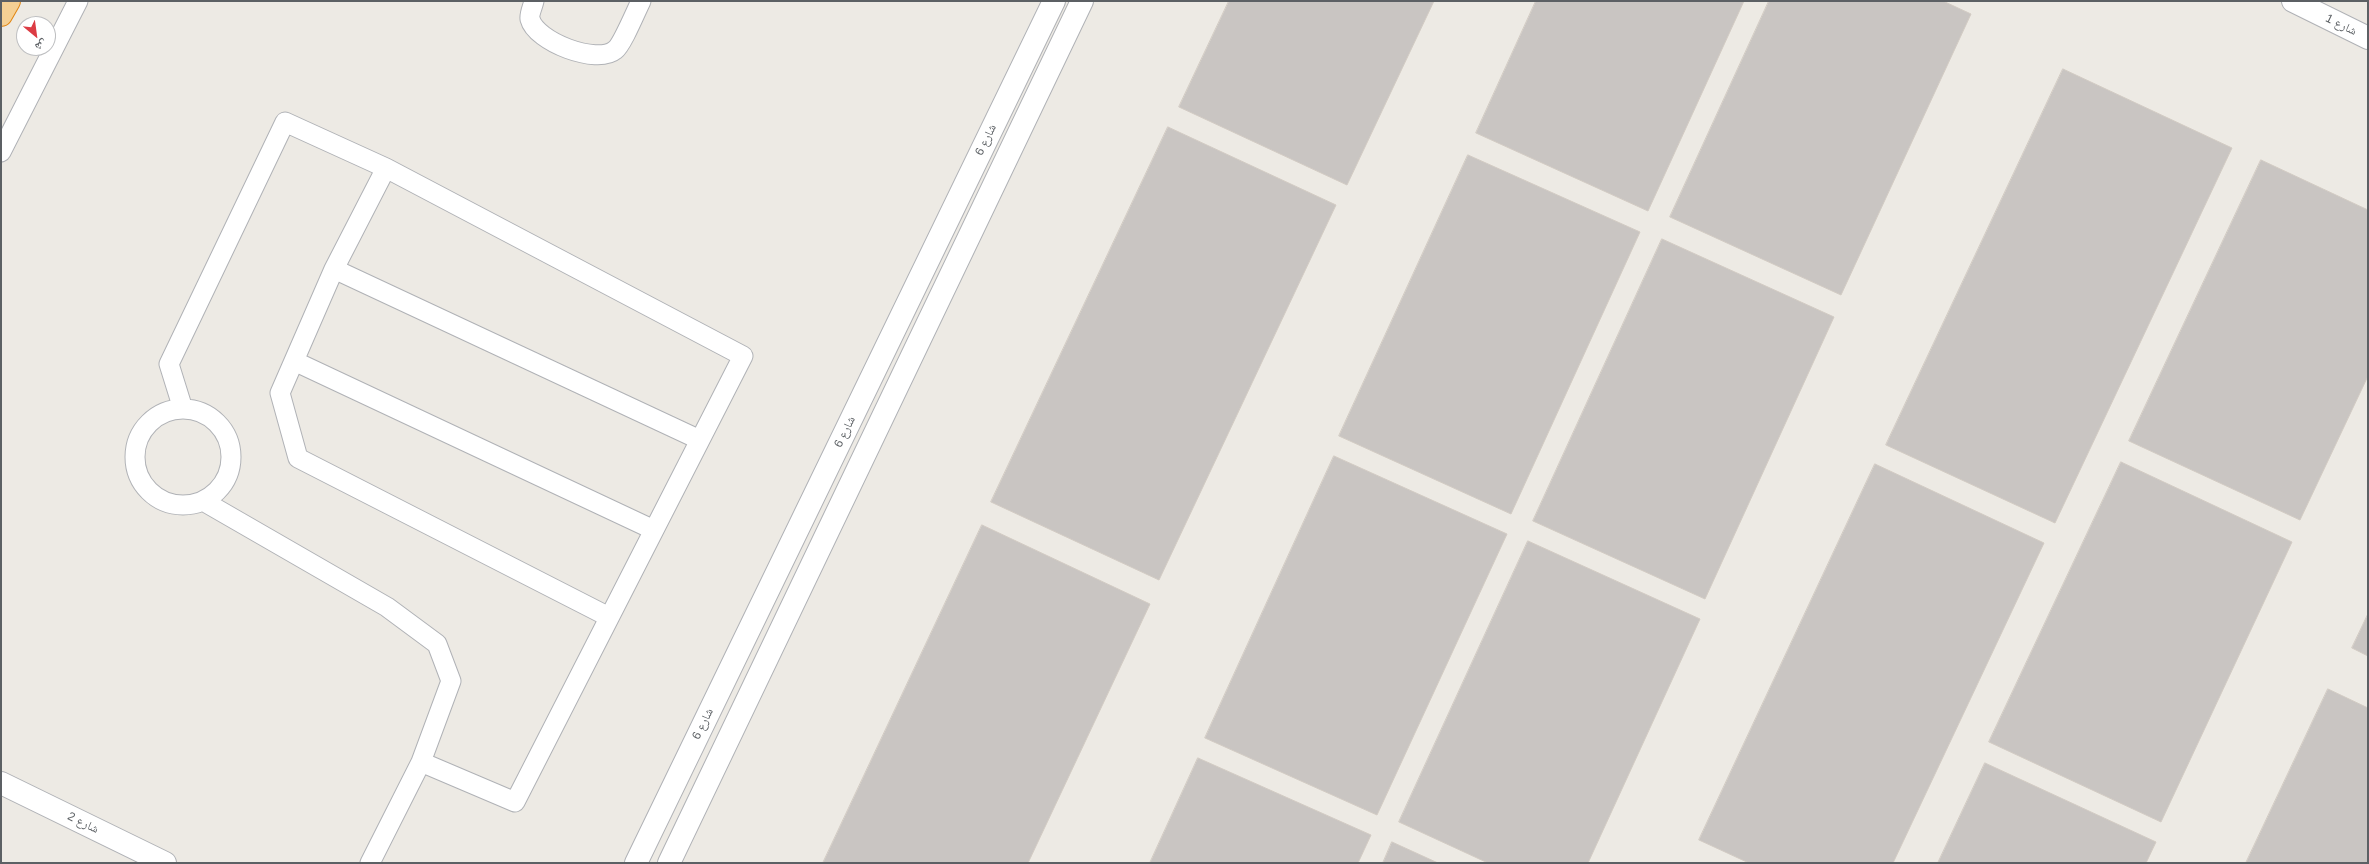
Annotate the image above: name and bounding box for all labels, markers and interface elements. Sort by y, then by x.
street label: شارع 1 [2323,11,2359,39]
north arrow [16,16,56,56]
text: ش [33,38,49,54]
street label: شارع 6 [972,122,1000,158]
street label: شارع 6 [831,414,859,450]
street label: شارع 6 [689,706,717,742]
street label: شارع 2 [65,809,101,837]

